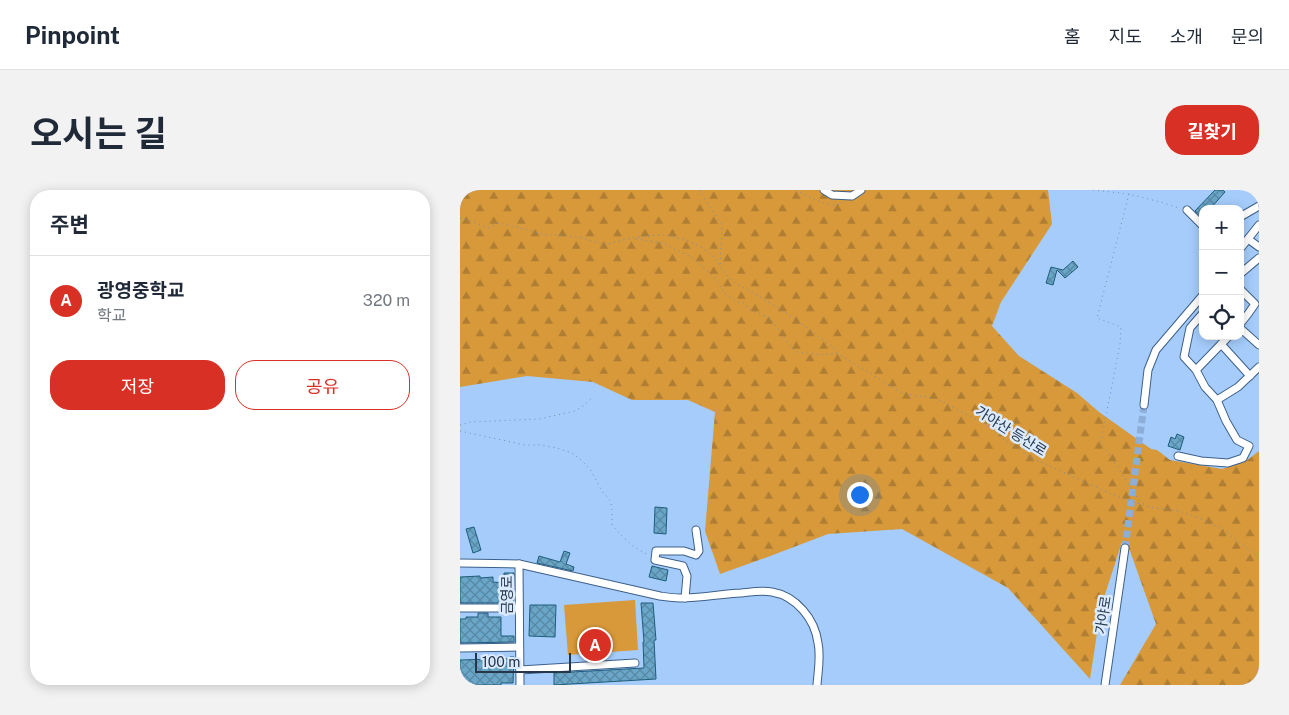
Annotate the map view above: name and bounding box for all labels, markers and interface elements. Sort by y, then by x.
text: Pinpoint [25,21,120,49]
text: 홈 [1064,26,1081,47]
text: 지도 [1109,26,1142,47]
text: 소개 [1170,26,1203,47]
text: 문의 [1231,26,1264,47]
button: 길찾기 [1165,105,1259,155]
text: 오시는 길 [30,113,167,154]
map controls [1199,205,1244,340]
button: + [1199,205,1244,250]
text: 주변 [50,212,89,237]
button: − [1199,250,1244,295]
text: 광영중학교 [97,279,184,301]
text: A [60,291,72,310]
text: 320 m [363,291,410,310]
button: locate [1199,295,1244,340]
text: 학교 [97,306,126,325]
button: 저장 [50,360,225,410]
button: 공유 [235,360,410,410]
street label: 가야산 등산로 [973,403,1050,459]
your location [847,482,873,508]
street label: 금영로 [499,576,515,614]
street label: 가야로 [1092,595,1114,635]
pin: A [579,626,611,664]
scale bar [475,650,571,673]
text: 100 m [482,654,520,670]

